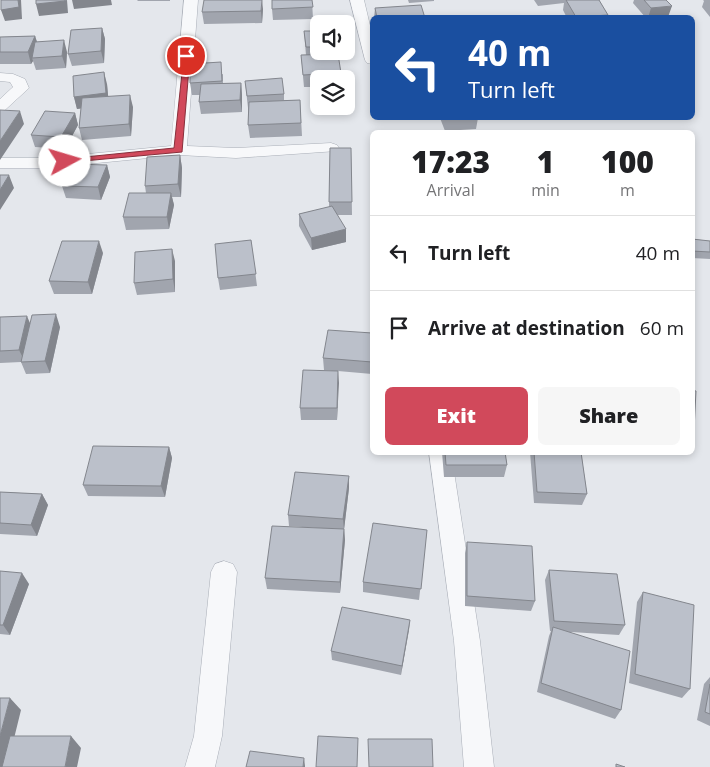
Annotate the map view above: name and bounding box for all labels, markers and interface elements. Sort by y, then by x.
map controls [310,15,355,115]
button: sound [310,15,355,60]
text: 40 m [468,29,551,76]
pin [165,35,207,77]
icon: left [385,35,450,100]
icon: arrive [172,42,200,70]
button: layers [310,70,355,115]
text: Turn left [468,74,555,104]
position arrow [38,134,90,186]
text: 17:23 [411,141,490,182]
text: 1 [537,141,554,182]
text: 100 [601,141,654,182]
text: Arrival [427,179,475,201]
text: min [531,179,560,201]
text: m [620,179,635,201]
icon: left [385,239,413,267]
text: Turn left [428,240,510,266]
text: 40 m [636,240,680,266]
icon: arrive [385,314,413,342]
text: Arrive at destination [428,315,625,341]
text: 60 m [640,315,684,341]
button: Exit [385,387,528,445]
button: Share [538,387,680,445]

